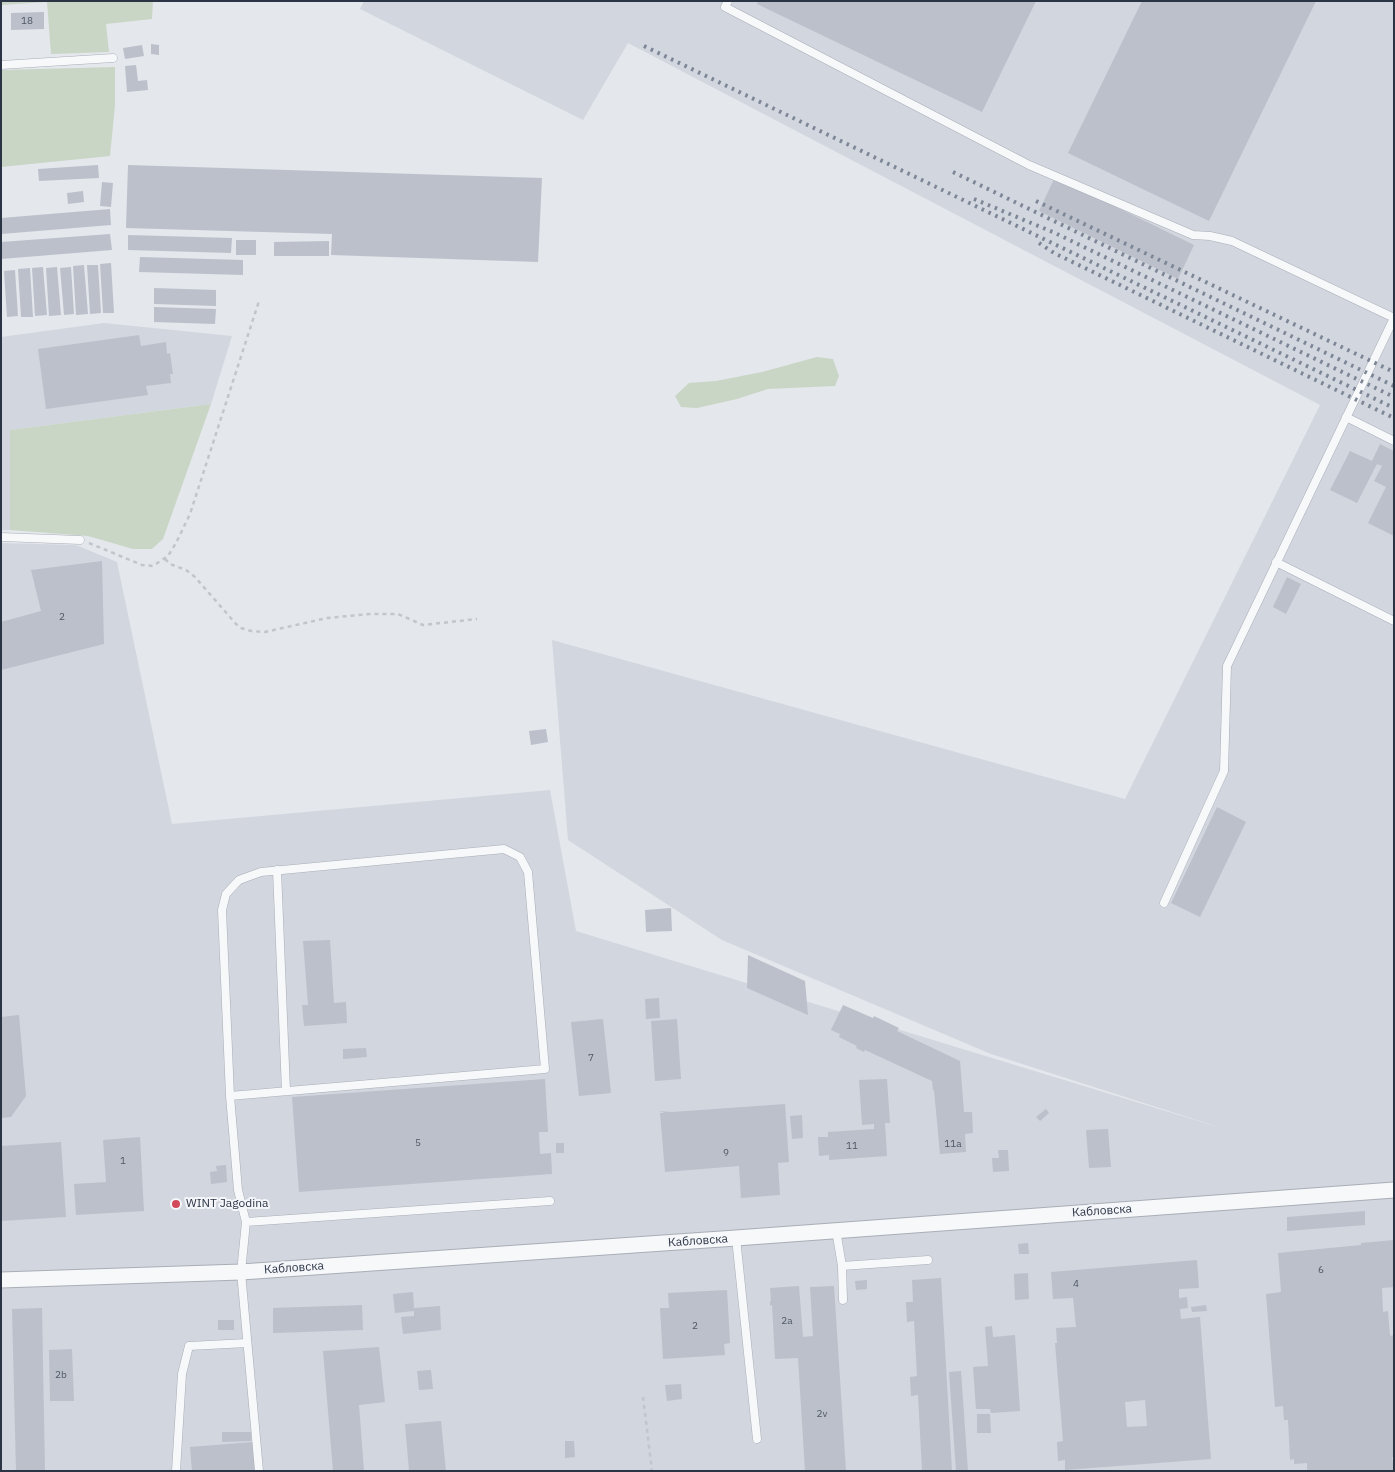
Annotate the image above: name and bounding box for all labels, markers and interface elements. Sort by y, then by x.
house number: 18 [21,15,33,27]
house number: 2 [59,611,65,623]
house number: 7 [588,1052,594,1064]
house number: 5 [415,1137,421,1149]
house number: 11a [944,1138,962,1150]
house number: 11 [846,1140,858,1152]
house number: 9 [723,1147,729,1159]
house number: 1 [120,1155,126,1167]
place label: WINT Jagodina [186,1197,268,1211]
marker: WINT Jagodina [170,1198,182,1210]
street label: Кабловска [1071,1202,1133,1220]
street label: Кабловска [667,1232,729,1250]
street label: Кабловска [263,1259,325,1277]
house number: 6 [1318,1264,1324,1276]
house number: 4 [1073,1278,1079,1290]
house number: 2a [781,1315,793,1327]
house number: 2 [692,1320,698,1332]
house number: 2b [55,1369,67,1381]
house number: 2v [817,1408,827,1420]

